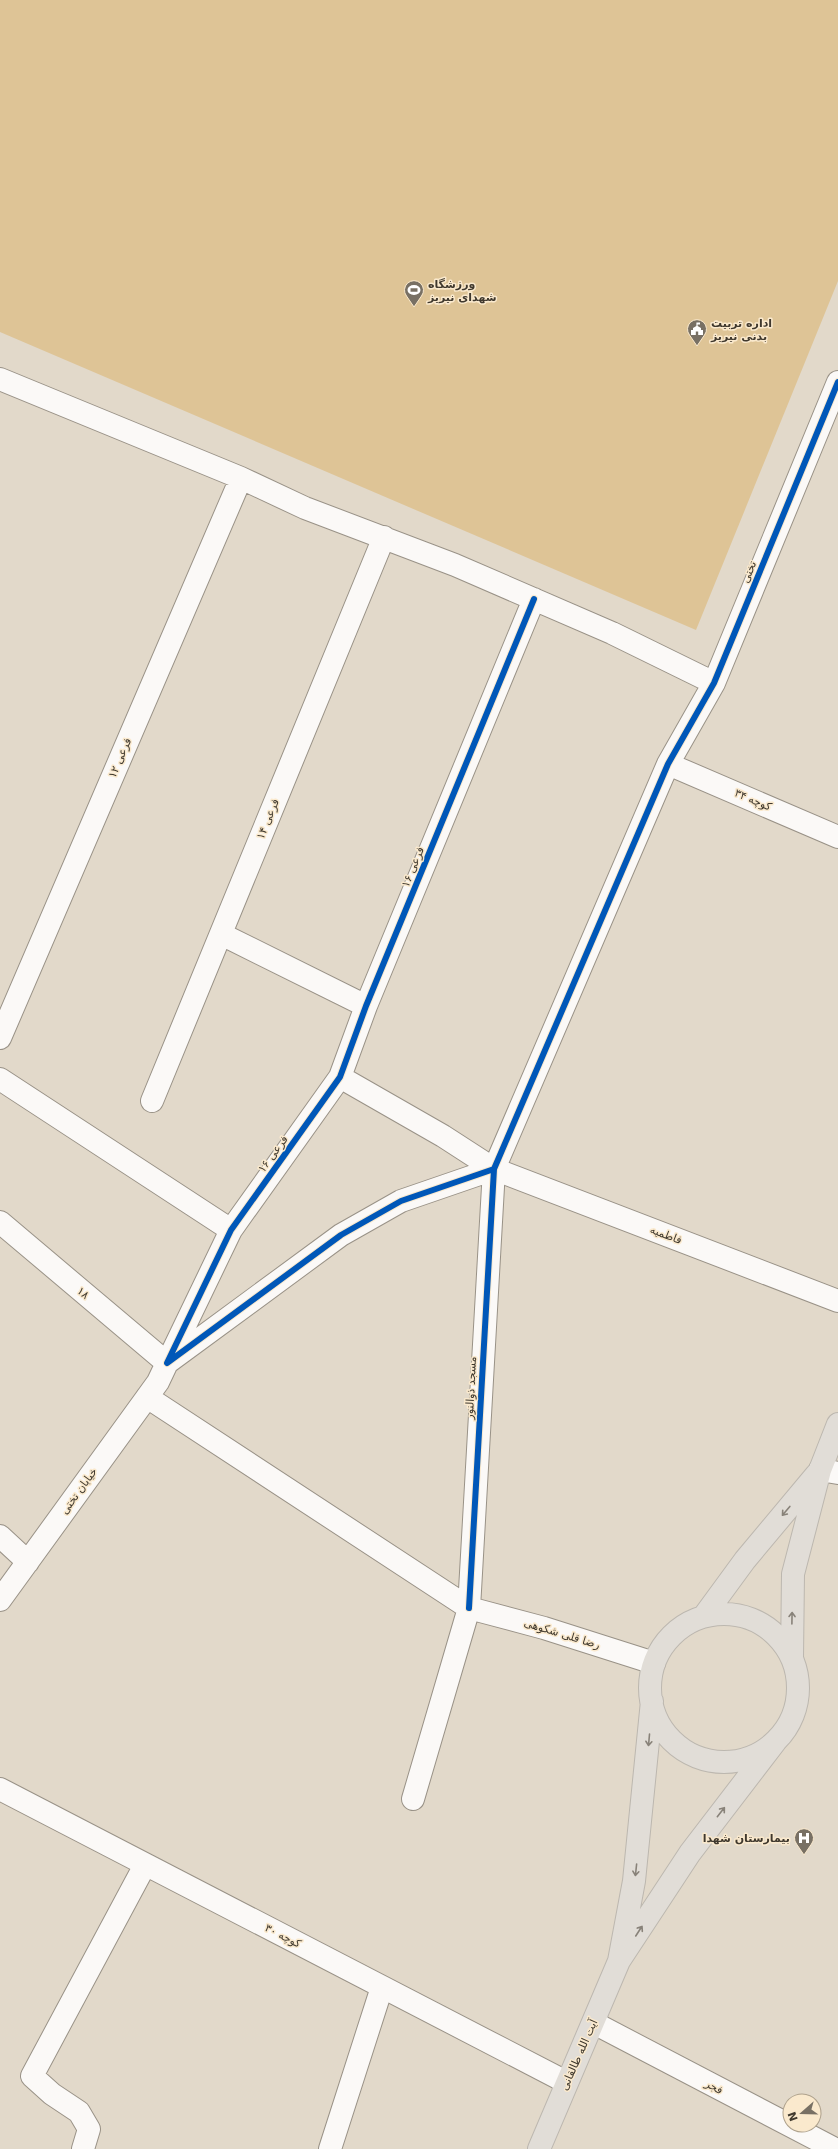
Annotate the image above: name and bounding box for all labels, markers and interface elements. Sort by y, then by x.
place label: ورزشگاه شهدای نیریز [427,278,497,304]
sports icon: ورزشگاه شهدای نیریز [403,279,425,307]
place label: اداره تربیت بدنی نیریز [710,317,772,343]
public building icon: اداره تربیت بدنی نیریز [686,318,708,346]
street label: تختی [739,559,759,585]
street label: فرعی ۱۲ [106,736,134,780]
street label: کوچه ۳۴ [733,786,774,814]
street label: فرعی ۱۴ [254,797,282,841]
street label: فرعی ۱۶ [399,845,427,889]
street label: فرعی ۱۶ [255,1133,291,1175]
street label: فاطمیه [648,1223,684,1247]
street label: ۱۸ [74,1284,92,1302]
street label: مسجد ذوالنور [463,1356,479,1421]
street label: خیابان تختی [58,1465,100,1517]
one-way arrow [781,1506,790,1516]
one-way arrow [789,1612,796,1625]
street label: رضا قلی شکوهی [522,1616,602,1652]
one-way arrow [645,1733,653,1746]
one-way arrow [717,1807,725,1818]
hospital icon: بیمارستان شهدا [793,1827,815,1855]
place label: بیمارستان شهدا [703,1832,790,1845]
one-way arrow [632,1863,639,1876]
street label: کوچه ۳۰ [263,1921,304,1951]
one-way arrow [635,1926,643,1937]
street label: آیت الله طالقانی [557,2016,601,2093]
street label: فجر [702,2076,725,2097]
north arrow [782,2093,822,2133]
text: N [785,2110,801,2123]

